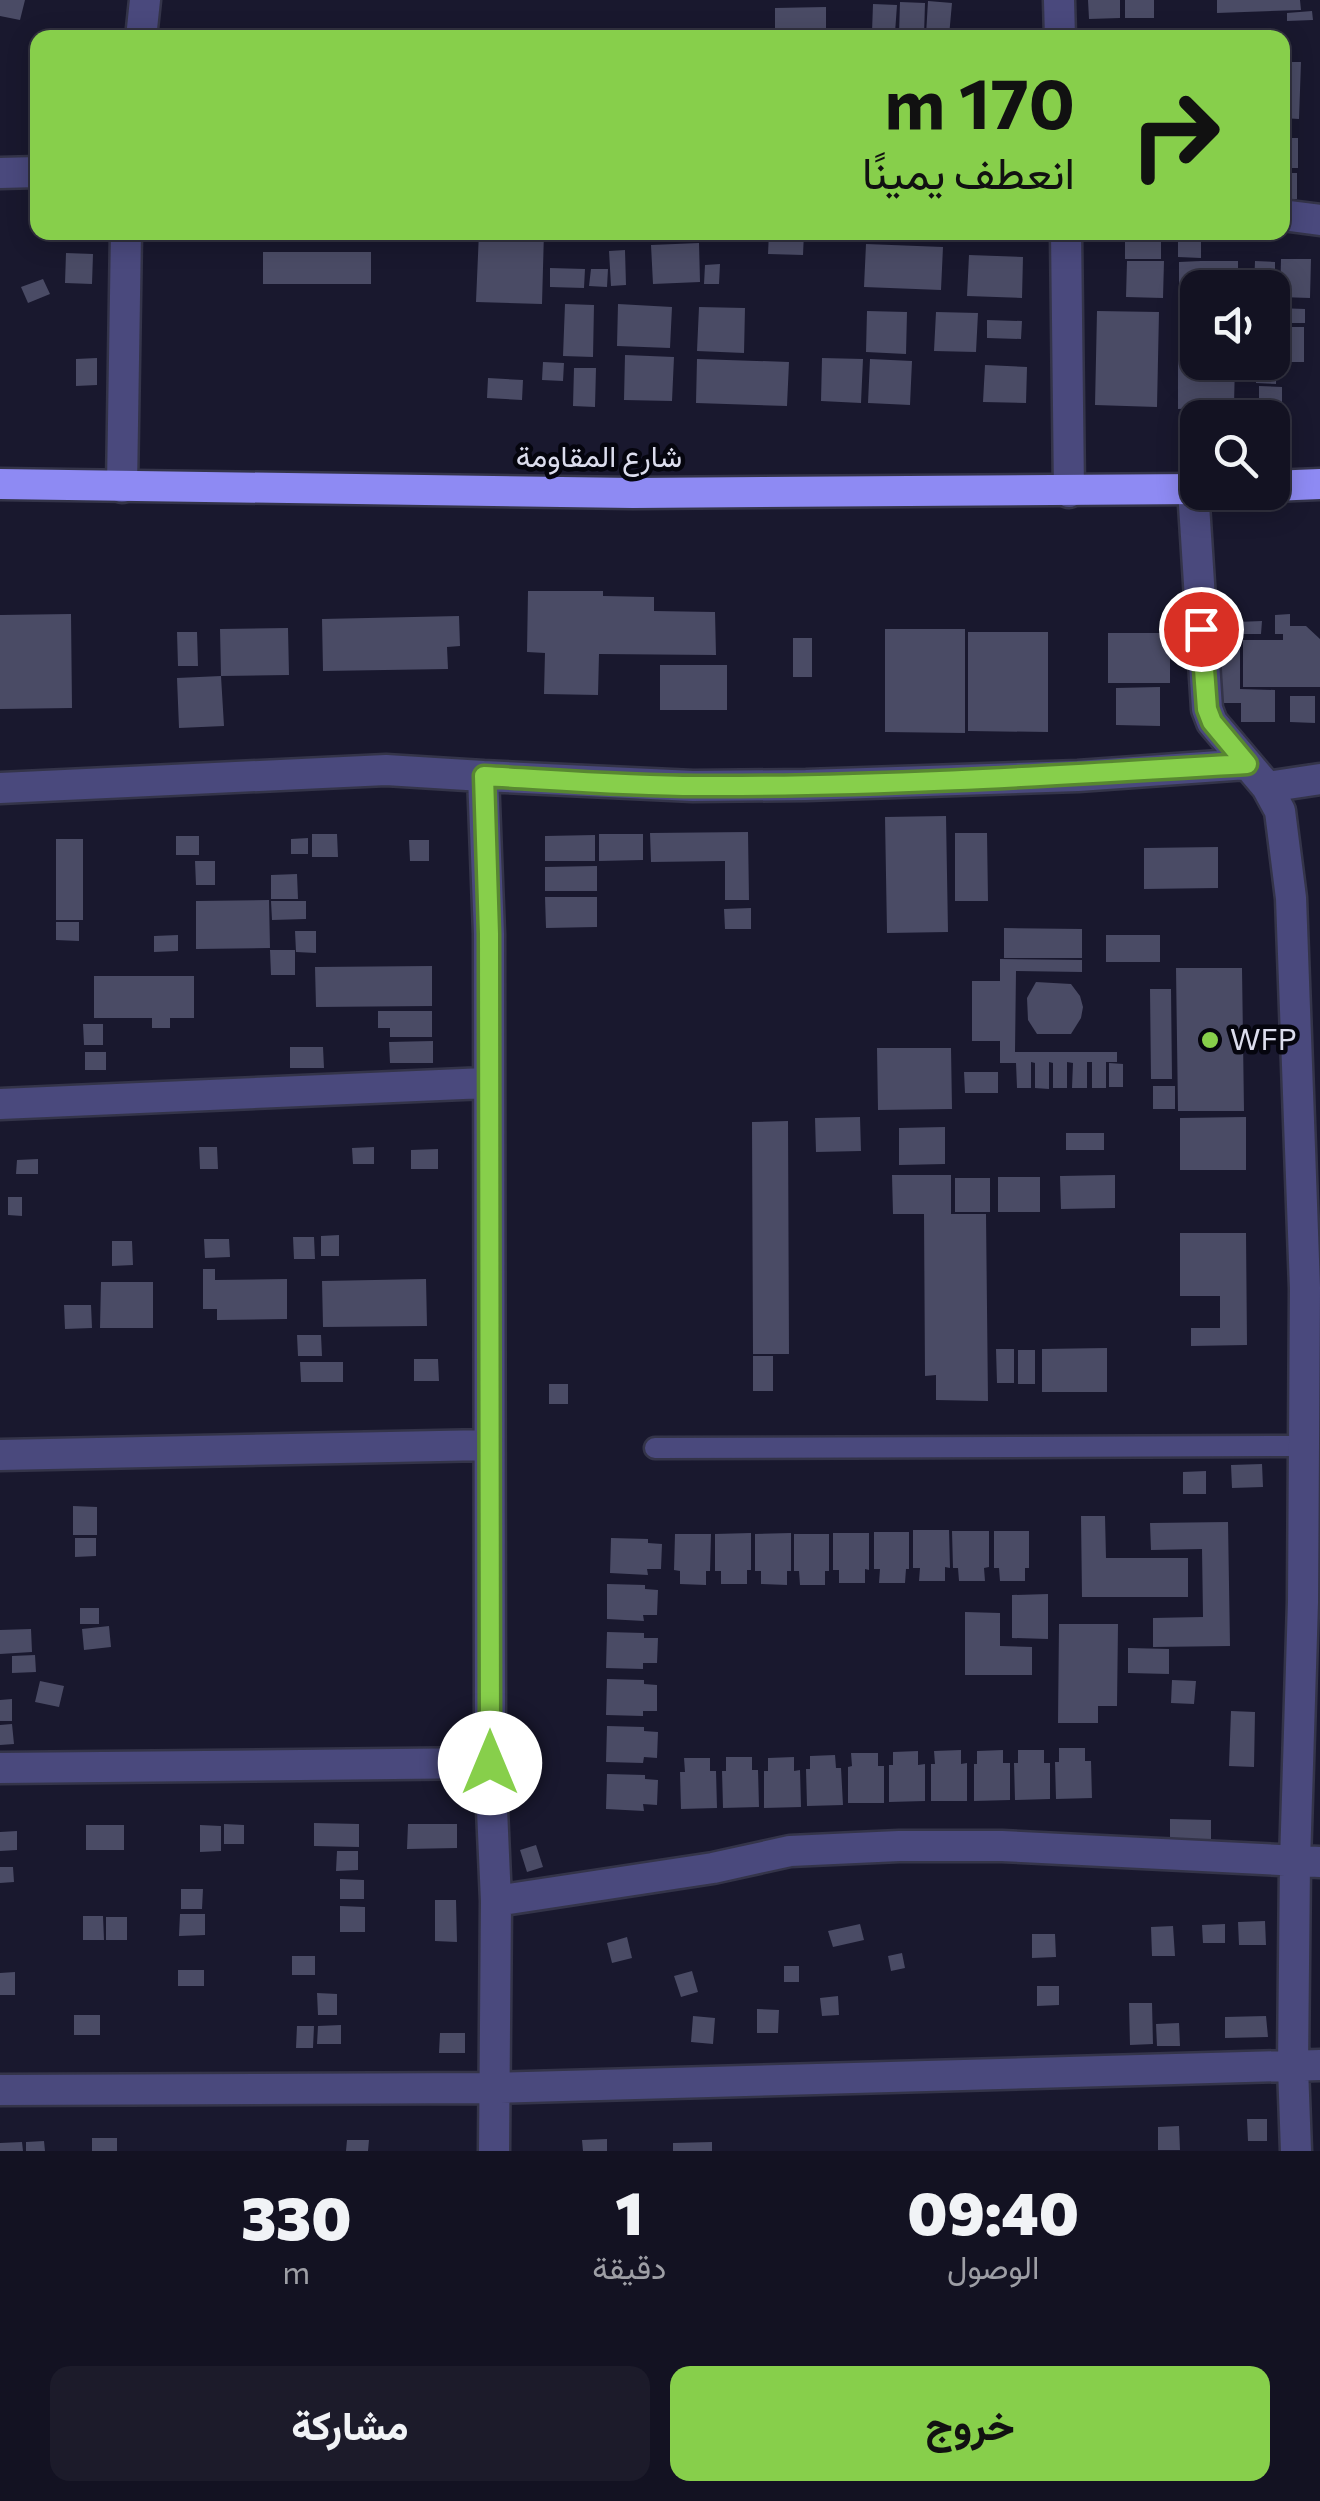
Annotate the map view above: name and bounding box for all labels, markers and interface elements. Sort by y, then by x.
text: 170 m [884,58,1075,143]
icon: right [1110,70,1240,200]
text: انعطف يمينًا [862,143,1075,198]
map controls [1180,270,1290,510]
button: sound [1180,270,1290,380]
button: search [1180,400,1290,510]
street label: شارع المقاومة [516,436,682,477]
pin [1159,587,1244,672]
icon: arrive [1174,602,1229,657]
place label: WFP [1230,1019,1297,1056]
marker: WFP [1199,1029,1221,1051]
position arrow [438,1711,542,1815]
text: 1 [615,2174,643,2247]
text: 09:40 [907,2174,1079,2247]
text: 330 [241,2179,351,2252]
text: دقيقة [592,2246,666,2286]
text: الوصول [947,2246,1039,2286]
text: m [282,2251,310,2291]
button: مشاركة [50,2366,650,2481]
button: خروج [670,2366,1270,2481]

